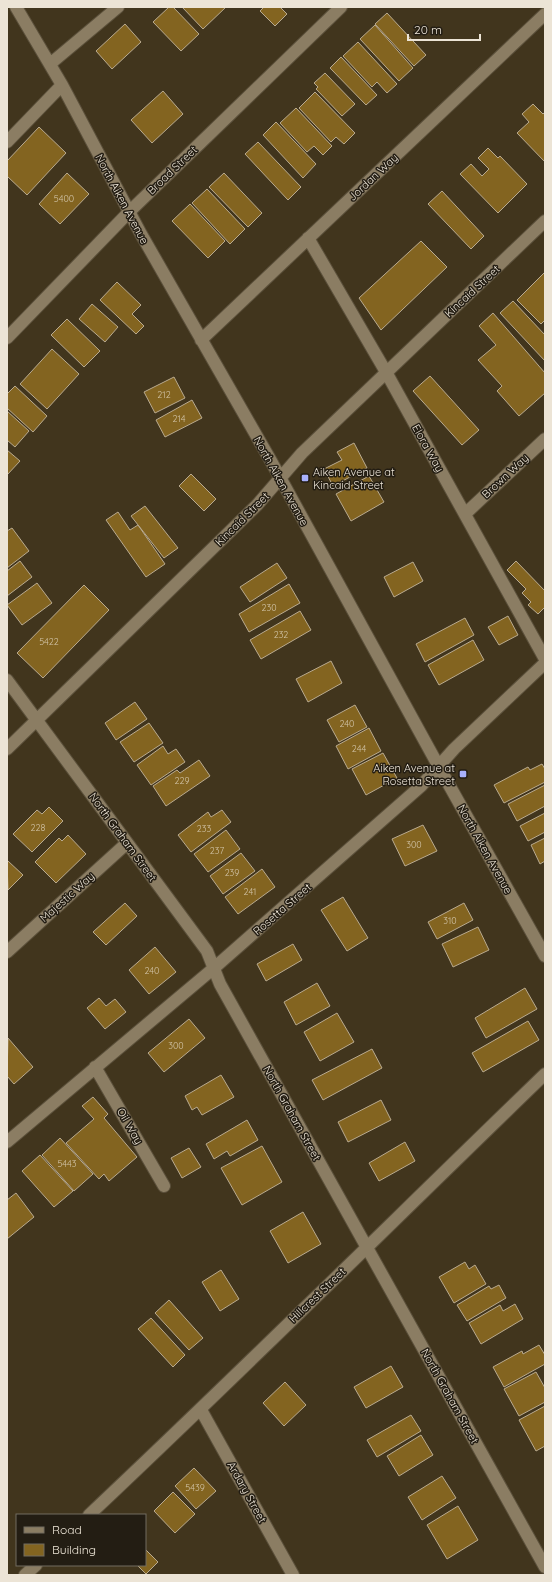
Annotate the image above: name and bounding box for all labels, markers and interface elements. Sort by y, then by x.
scale bar [408,16,480,42]
text: 20 m [414,22,442,37]
street label: Broad Street [144,142,200,197]
street label: Jordan Way [345,150,401,204]
street label: North Aiken Avenue [92,151,152,247]
house number: 5400 [54,193,74,204]
street label: Kincaid Street [441,262,503,320]
house number: 212 [157,389,171,400]
house number: 214 [173,413,186,424]
street label: Elora Way [409,422,447,474]
street label: North Aiken Avenue [251,434,311,528]
street label: Brown Way [479,451,531,501]
place label: Aiken Avenue at Kincaid Street [313,465,395,492]
marker: Aiken Avenue at Kincaid Street [300,473,310,483]
street label: Kincaid Street [212,489,272,549]
house number: 230 [261,602,277,613]
house number: 232 [274,629,288,640]
house number: 5422 [39,636,59,647]
house number: 240 [340,718,354,729]
house number: 244 [352,743,366,754]
place label: Aiken Avenue at Rosetta Street [373,761,455,788]
marker: Aiken Avenue at Rosetta Street [458,769,468,779]
house number: 229 [175,775,190,786]
street label: North Graham Street [86,790,160,884]
street label: North Aiken Avenue [455,802,515,896]
house number: 228 [31,822,46,833]
house number: 233 [197,823,211,834]
house number: 300 [406,839,422,850]
house number: 237 [210,845,225,856]
house number: 239 [225,867,239,878]
street label: Majestic Way [37,869,97,925]
street label: Rosetta Street [250,880,314,938]
house number: 241 [244,886,256,897]
house number: 310 [443,915,457,926]
house number: 240 [145,965,159,976]
house number: 300 [168,1040,184,1051]
street label: North Graham Street [260,1063,324,1163]
street label: Oil Way [114,1105,146,1147]
house number: 5443 [57,1158,77,1169]
street label: Hillcrest Street [286,1264,348,1325]
street label: North Graham Street [418,1346,482,1446]
street label: Ardary Street [224,1459,270,1525]
house number: 5439 [185,1482,205,1493]
legend [16,1514,146,1566]
text: Road [52,1522,82,1537]
text: Building [52,1542,96,1557]

